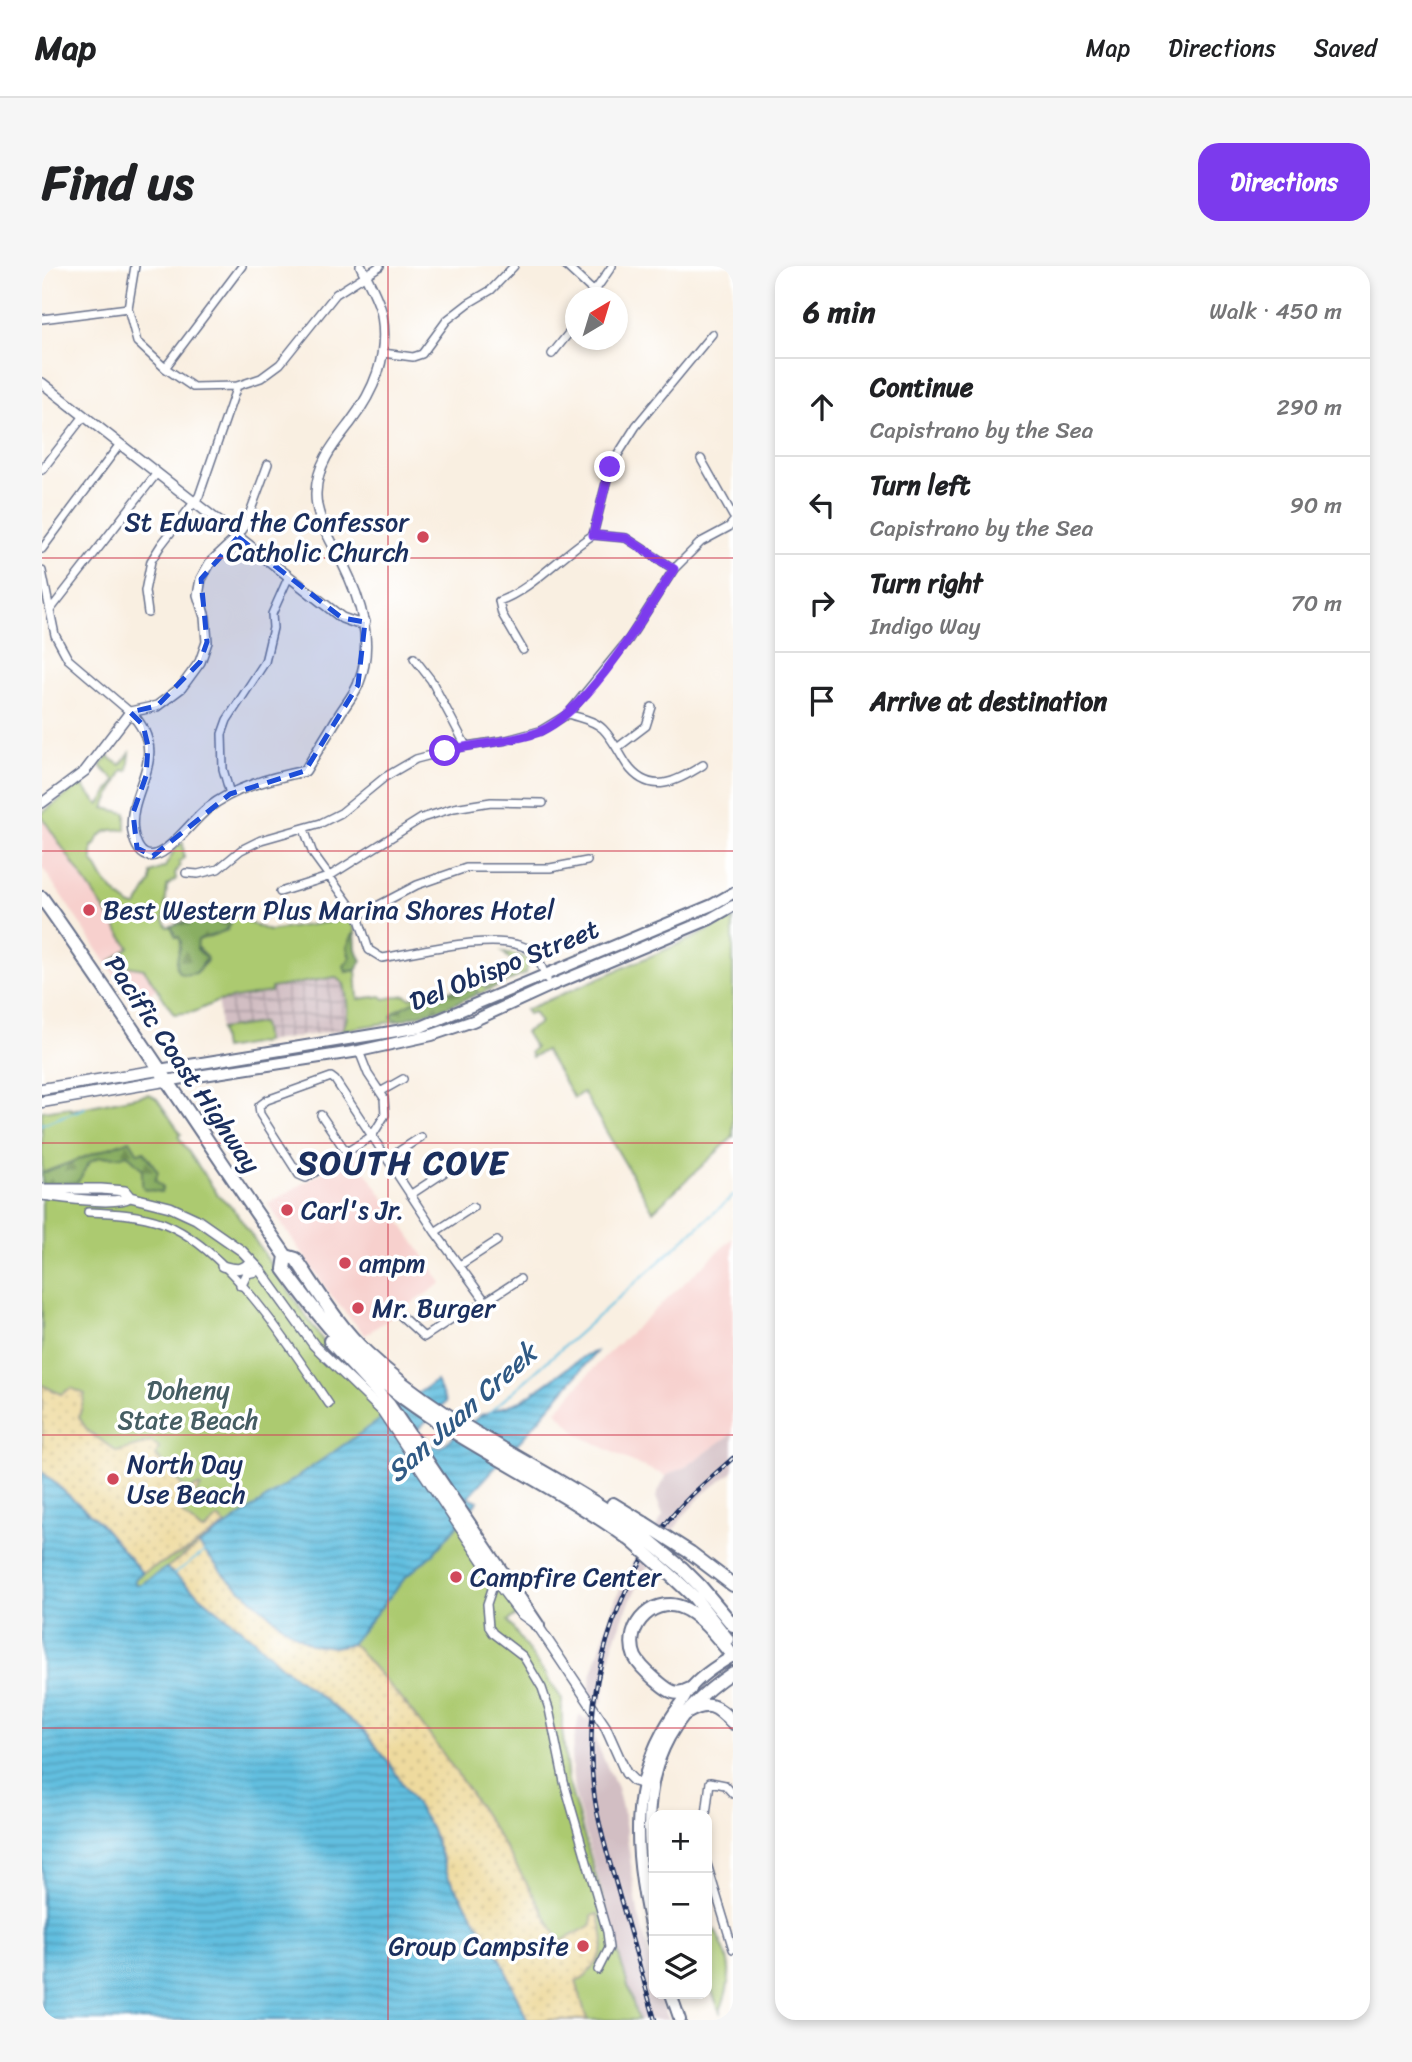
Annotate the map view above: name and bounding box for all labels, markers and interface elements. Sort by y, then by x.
text: Map [35,19,96,77]
text: Map [1086,27,1130,69]
text: Directions [1168,27,1276,69]
text: Saved [1314,27,1377,69]
text: Find us [42,139,194,226]
button: Directions [1198,143,1370,221]
text: 6 min [803,285,875,339]
north arrow [565,287,628,350]
text: Walk · 450 m [1209,291,1342,332]
text: Continue [870,364,973,410]
text: 290 m [1276,387,1342,428]
icon: ahead [803,388,841,426]
text: Capistrano by the Sea [870,410,1093,451]
route end [594,451,625,482]
text: Turn left [870,462,970,508]
text: 90 m [1290,485,1342,526]
icon: left [803,486,841,524]
place label: St Edward the Confessor Catholic Church [125,499,410,575]
text: Capistrano by the Sea [870,508,1093,549]
marker: St Edward the Confessor Catholic Church [415,529,431,545]
text: Turn right [870,560,983,606]
text: 70 m [1291,583,1342,624]
icon: right [803,584,841,622]
text: Indigo Way [870,606,980,647]
text: Arrive at destination [870,678,1107,724]
icon: arrive [803,682,841,720]
route start [429,735,460,766]
place label: Best Western Plus Marina Shores Hotel [103,887,555,933]
marker: Best Western Plus Marina Shores Hotel [81,902,97,918]
street label: Del Obispo Street [402,906,606,1024]
street label: Pacific Coast Highway [92,945,274,1183]
district label: SOUTH COVE [296,1134,510,1192]
place label: Carl's Jr. [301,1187,404,1233]
marker: Carl's Jr. [279,1202,295,1218]
place label: ampm [359,1240,426,1286]
marker: ampm [337,1255,353,1271]
place label: Mr. Burger [372,1285,496,1331]
marker: Mr. Burger [350,1300,366,1316]
water label: San Juan Creek [374,1328,551,1494]
park label: Doheny State Beach [117,1367,259,1443]
place label: North Day Use Beach [127,1441,246,1517]
marker: North Day Use Beach [105,1471,121,1487]
place label: Campfire Center [470,1554,662,1600]
marker: Campfire Center [448,1569,464,1585]
map controls [649,1810,712,1999]
button: + [649,1810,712,1873]
button: − [649,1873,712,1936]
place label: Group Campsite [389,1923,569,1969]
button: layers [649,1936,712,1999]
marker: Group Campsite [575,1938,591,1954]

